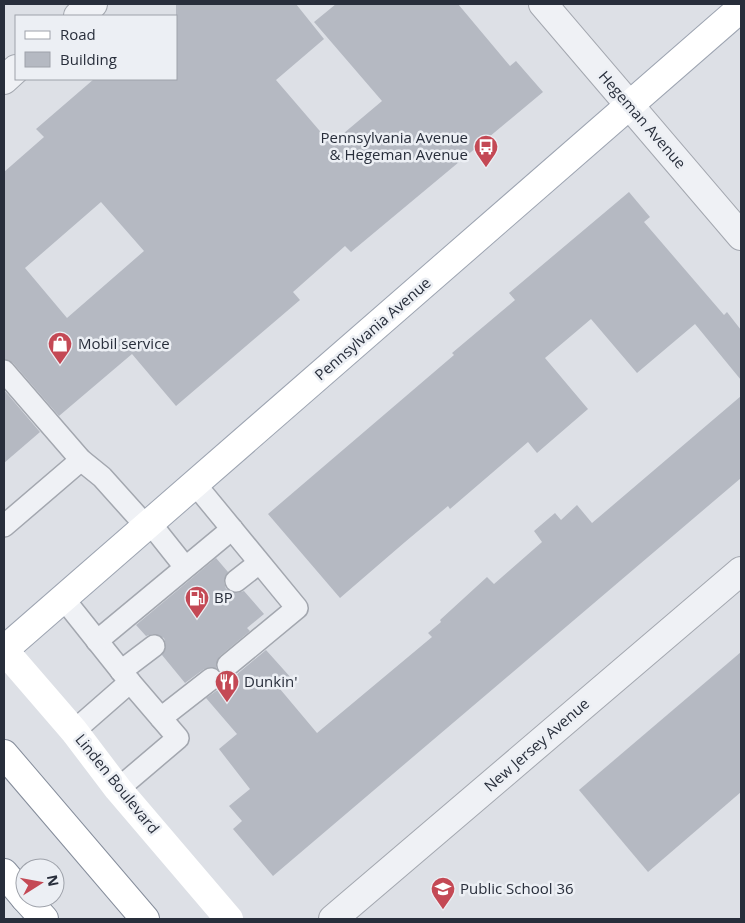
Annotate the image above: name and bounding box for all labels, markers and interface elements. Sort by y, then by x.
legend [15,15,178,80]
text: Road [60,24,96,44]
text: Building [60,49,117,69]
street label: Hegeman Avenue [595,66,691,173]
place label: Pennsylvania Avenue & Hegeman Avenue [320,127,468,164]
bus stop icon: Pennsylvania Avenue & Hegeman Avenue [473,134,499,168]
street label: Pennsylvania Avenue [310,272,435,384]
shop icon: Mobil service [47,331,73,365]
place label: Mobil service [78,333,170,353]
fuel station icon: BP [184,585,210,619]
place label: BP [214,587,233,607]
restaurant icon: Dunkin' [214,669,240,703]
place label: Dunkin' [244,671,297,691]
street label: New Jersey Avenue [480,693,593,795]
street label: Linden Boulevard [71,729,164,837]
north arrow [15,858,65,908]
text: N [43,873,64,888]
school or university icon: Public School 36 [430,876,456,910]
place label: Public School 36 [460,878,574,898]

